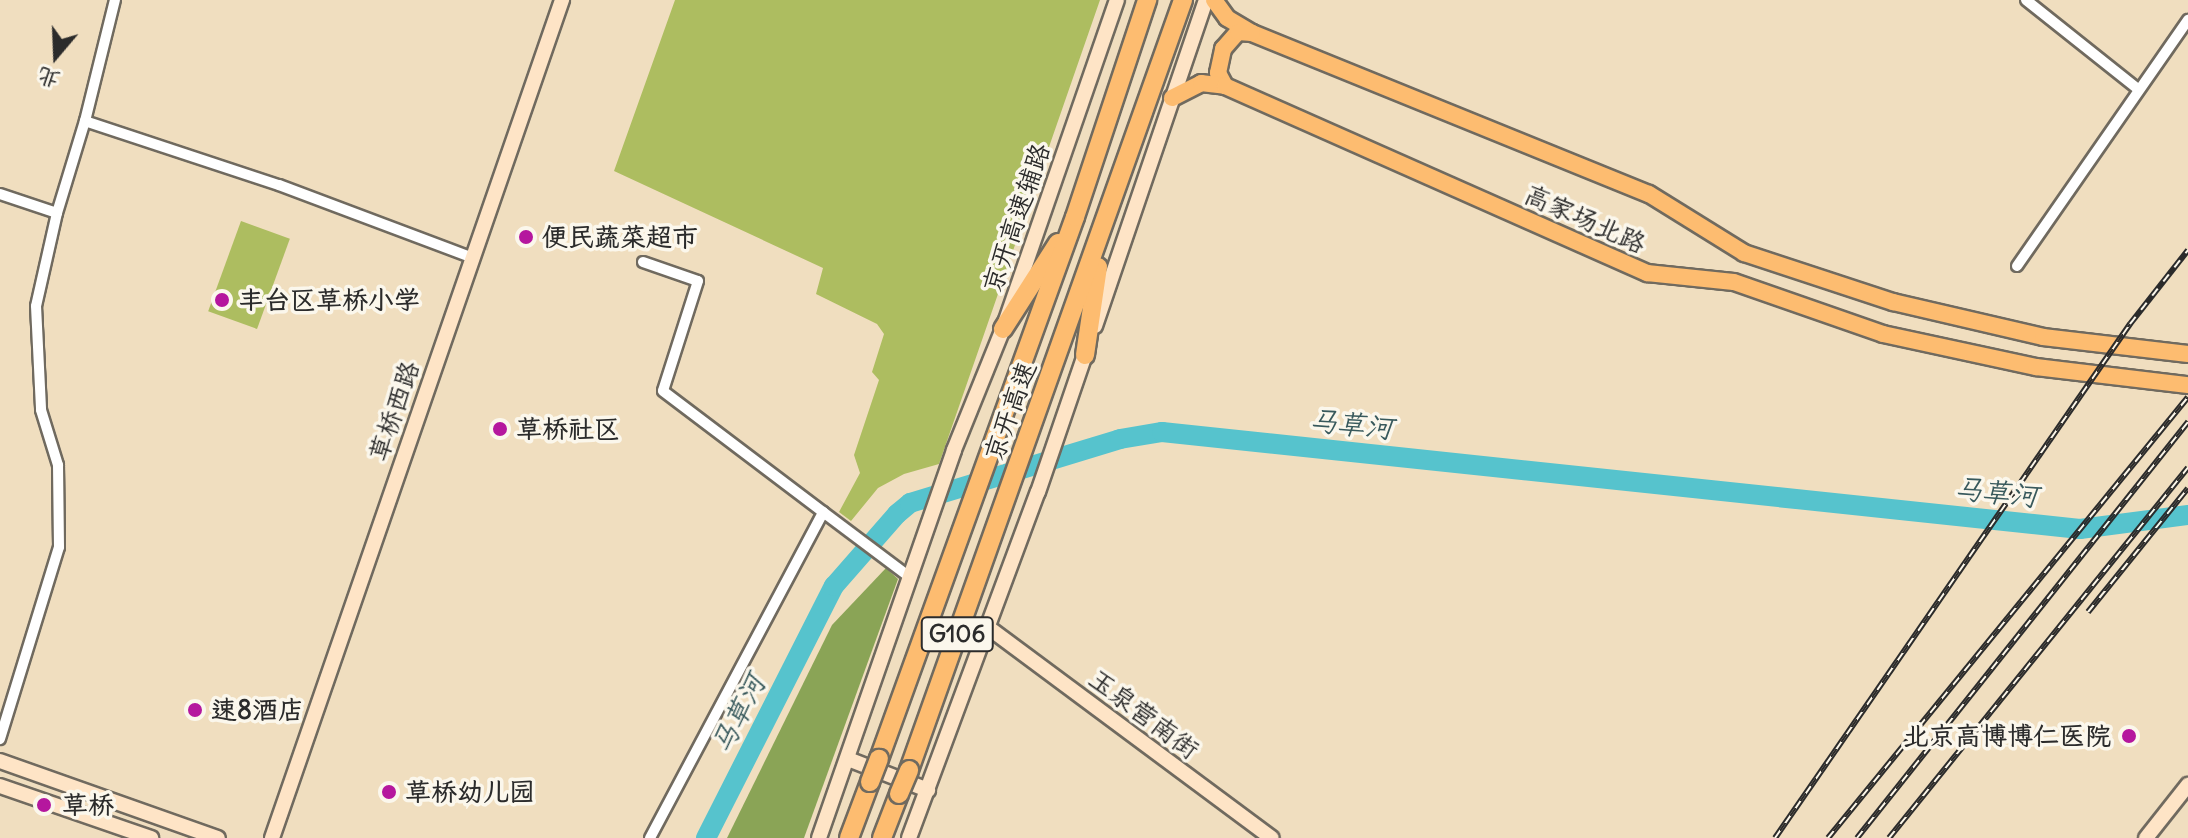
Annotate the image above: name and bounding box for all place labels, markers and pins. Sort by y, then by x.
place label: 便民蔬菜超市 [542,221,698,253]
marker: 便民蔬菜超市 [517,228,535,246]
place label: 丰台区草桥小学 [238,284,420,316]
marker: 丰台区草桥小学 [213,291,231,309]
place label: 草桥社区 [516,413,620,445]
marker: 草桥社区 [491,420,509,438]
place label: 速8酒店 [211,694,304,726]
marker: 速8酒店 [186,701,204,719]
place label: 北京高博博仁医院 [1903,720,2111,752]
marker: 北京高博博仁医院 [2118,725,2140,747]
place label: 草桥幼儿园 [405,776,535,808]
marker: 草桥幼儿园 [380,783,398,801]
place label: 草桥 [62,789,114,821]
marker: 草桥 [33,794,55,816]

